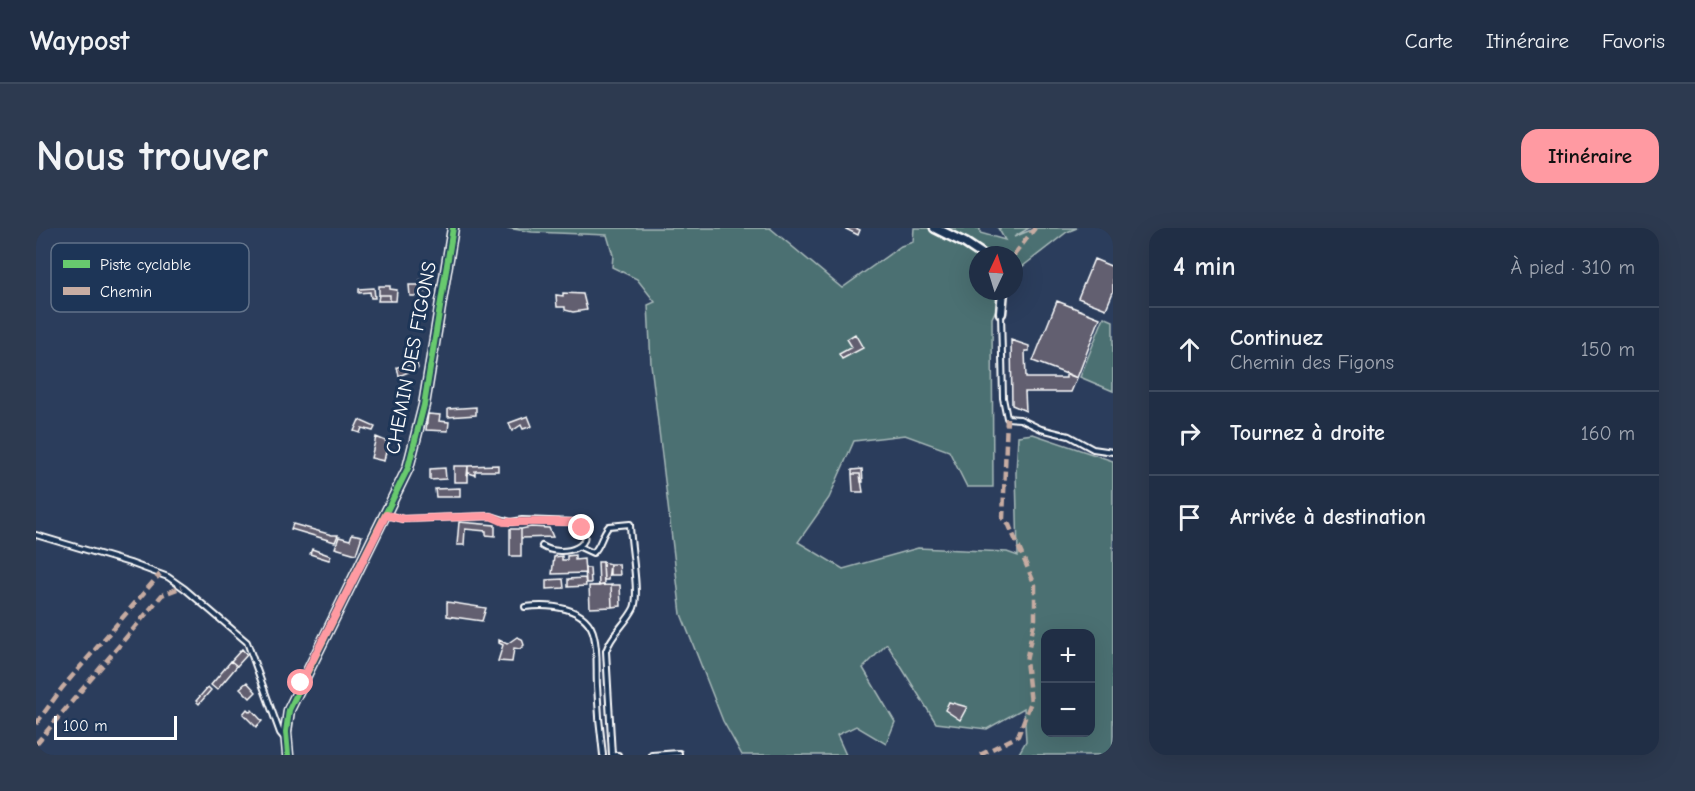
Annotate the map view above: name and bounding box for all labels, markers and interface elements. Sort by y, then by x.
text: Waypost [30,25,130,57]
text: Carte [1405,29,1453,53]
text: Itinéraire [1486,29,1569,53]
text: Favoris [1602,29,1665,53]
button: Itinéraire [1521,129,1659,183]
text: Nous trouver [36,132,268,181]
legend [51,243,249,312]
north arrow [969,246,1023,300]
text: 4 min [1173,252,1236,282]
text: Piste cyclable [100,256,191,274]
text: À pied · 310 m [1511,256,1635,279]
street label: CHEMIN DES FIGONS [381,260,441,456]
text: Chemin [100,283,152,301]
text: Continuez [1230,325,1323,351]
icon: ahead [1173,333,1206,366]
text: 150 m [1581,338,1635,361]
text: Chemin des Figons [1230,351,1394,374]
icon: right [1173,417,1206,450]
text: Tournez à droite [1230,420,1385,446]
text: 160 m [1581,422,1635,445]
icon: arrive [1173,501,1206,534]
text: Arrivée à destination [1230,504,1426,530]
route end [568,514,594,540]
map controls [1041,629,1095,737]
button: + [1041,629,1095,683]
route start [287,669,313,695]
button: − [1041,683,1095,737]
scale bar [54,713,177,741]
text: 100 m [63,717,107,735]

